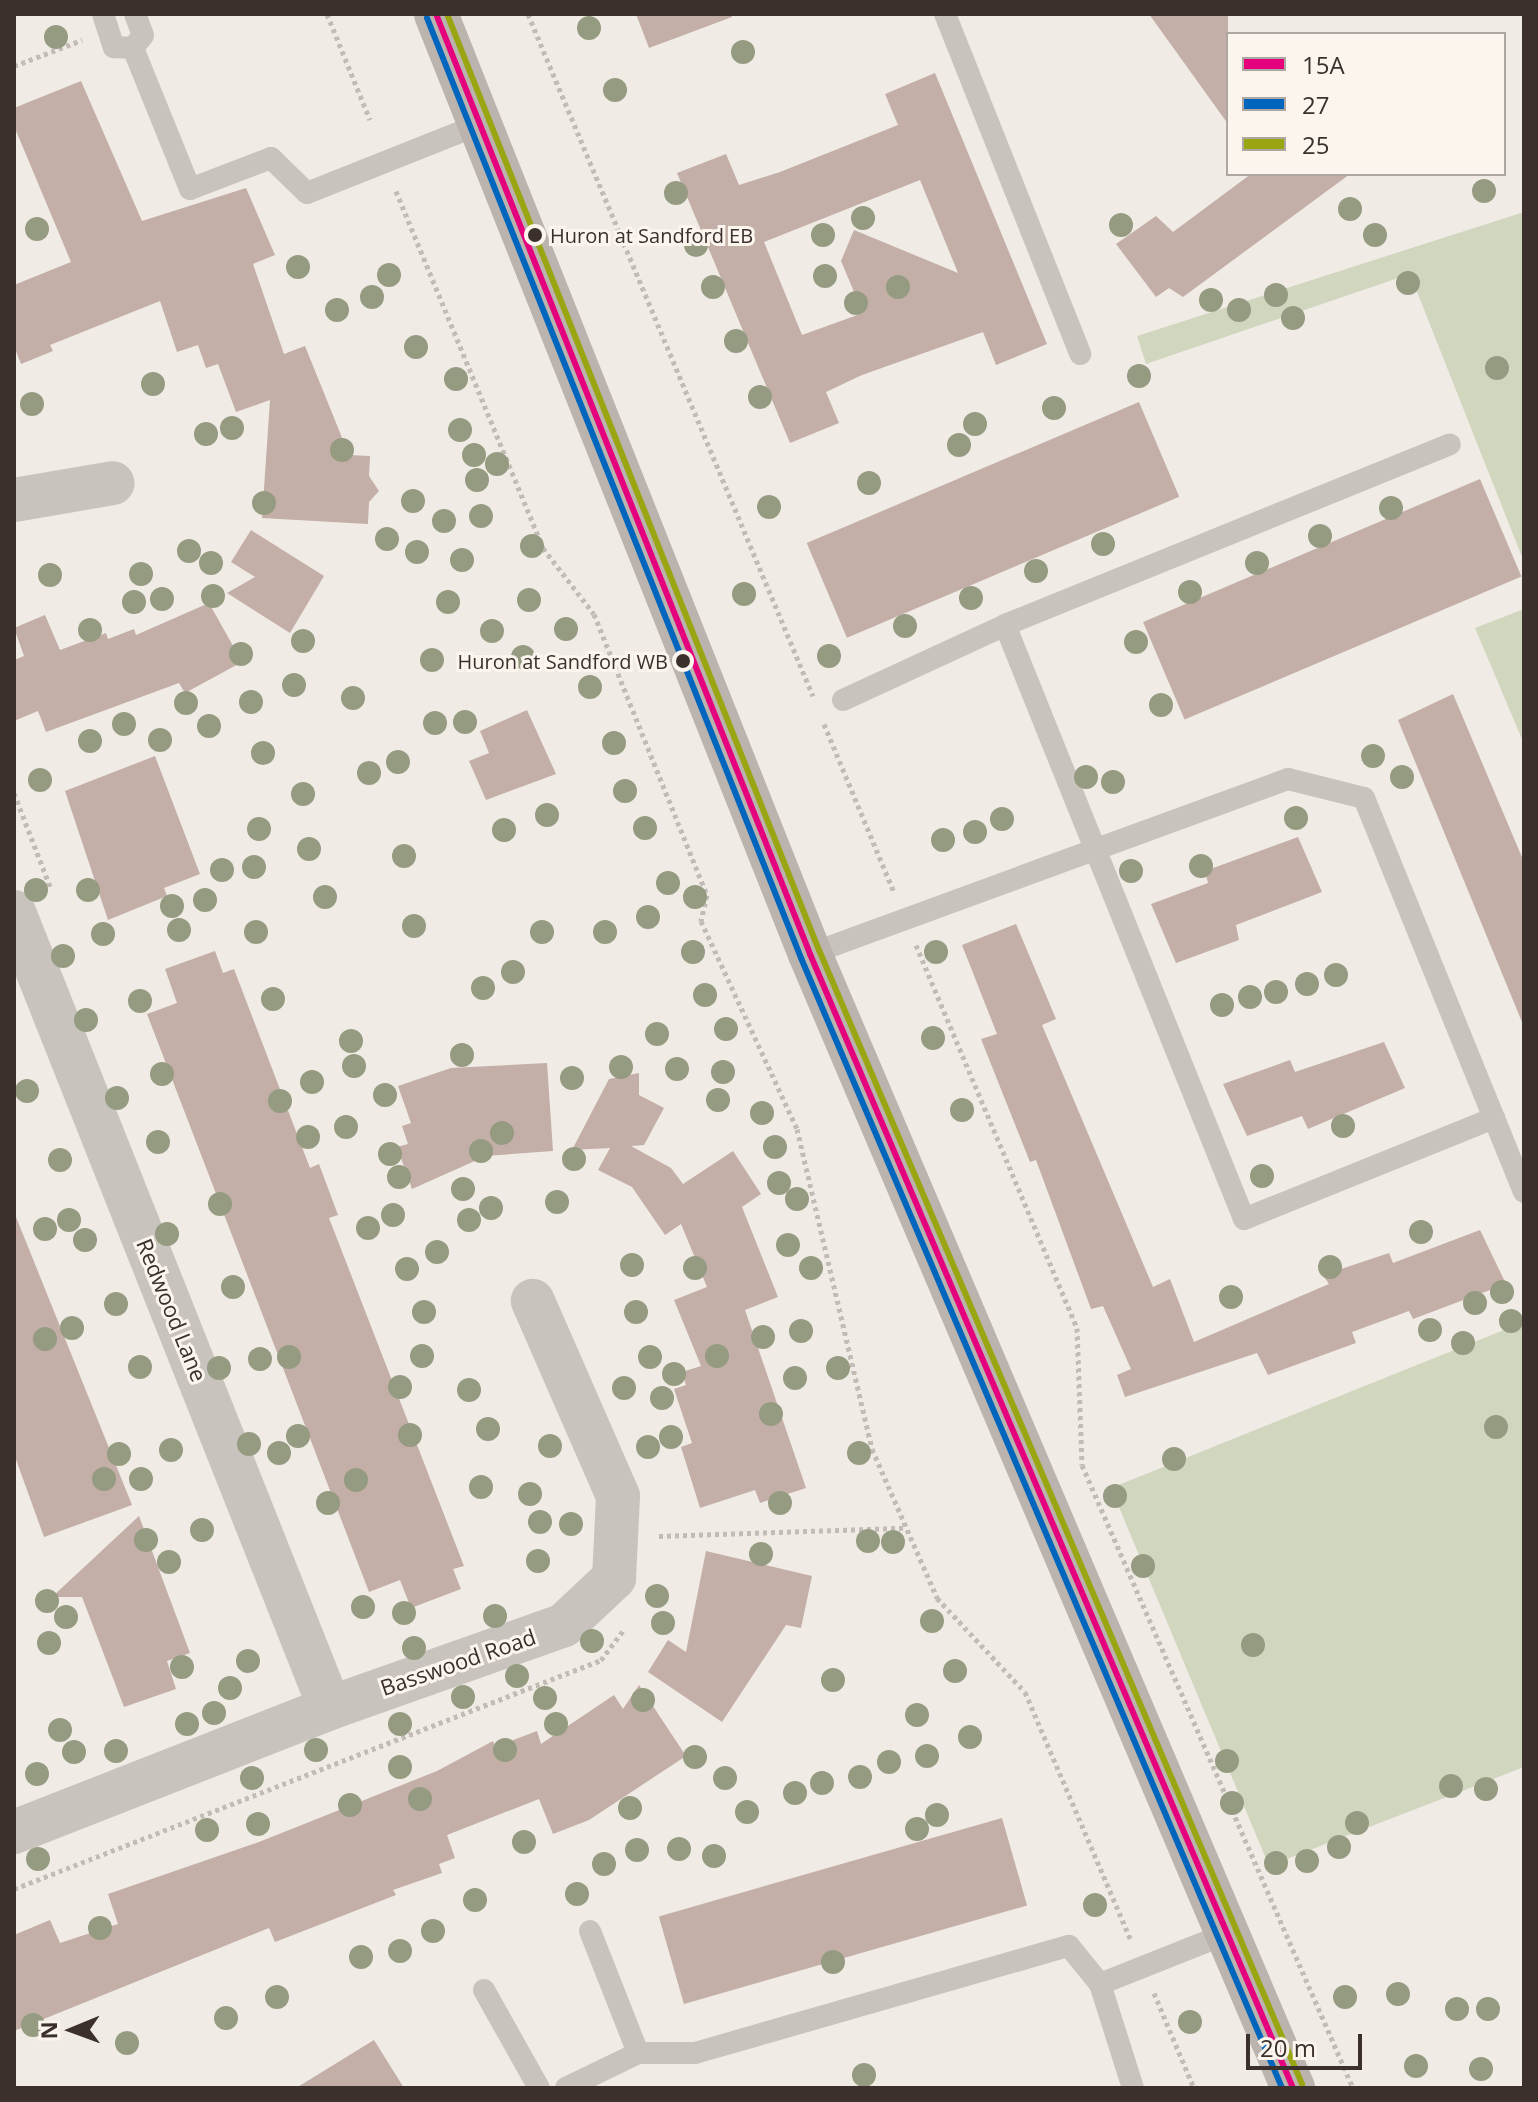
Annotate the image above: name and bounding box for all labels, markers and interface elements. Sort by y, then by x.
legend [1226,32,1506,176]
text: 15A [1302,48,1345,81]
text: 27 [1302,88,1329,121]
text: 25 [1302,128,1329,161]
place label: Huron at Sandford EB [550,223,753,247]
marker: Huron at Sandford EB [527,227,543,243]
place label: Huron at Sandford WB [458,649,668,673]
marker: Huron at Sandford WB [675,653,691,669]
street label: Redwood Lane [131,1235,213,1385]
street label: Basswood Road [377,1623,539,1701]
north arrow [32,1990,112,2070]
scale bar [1250,2018,1366,2068]
text: N [33,2021,63,2040]
text: 20 m [1260,2031,1316,2064]

